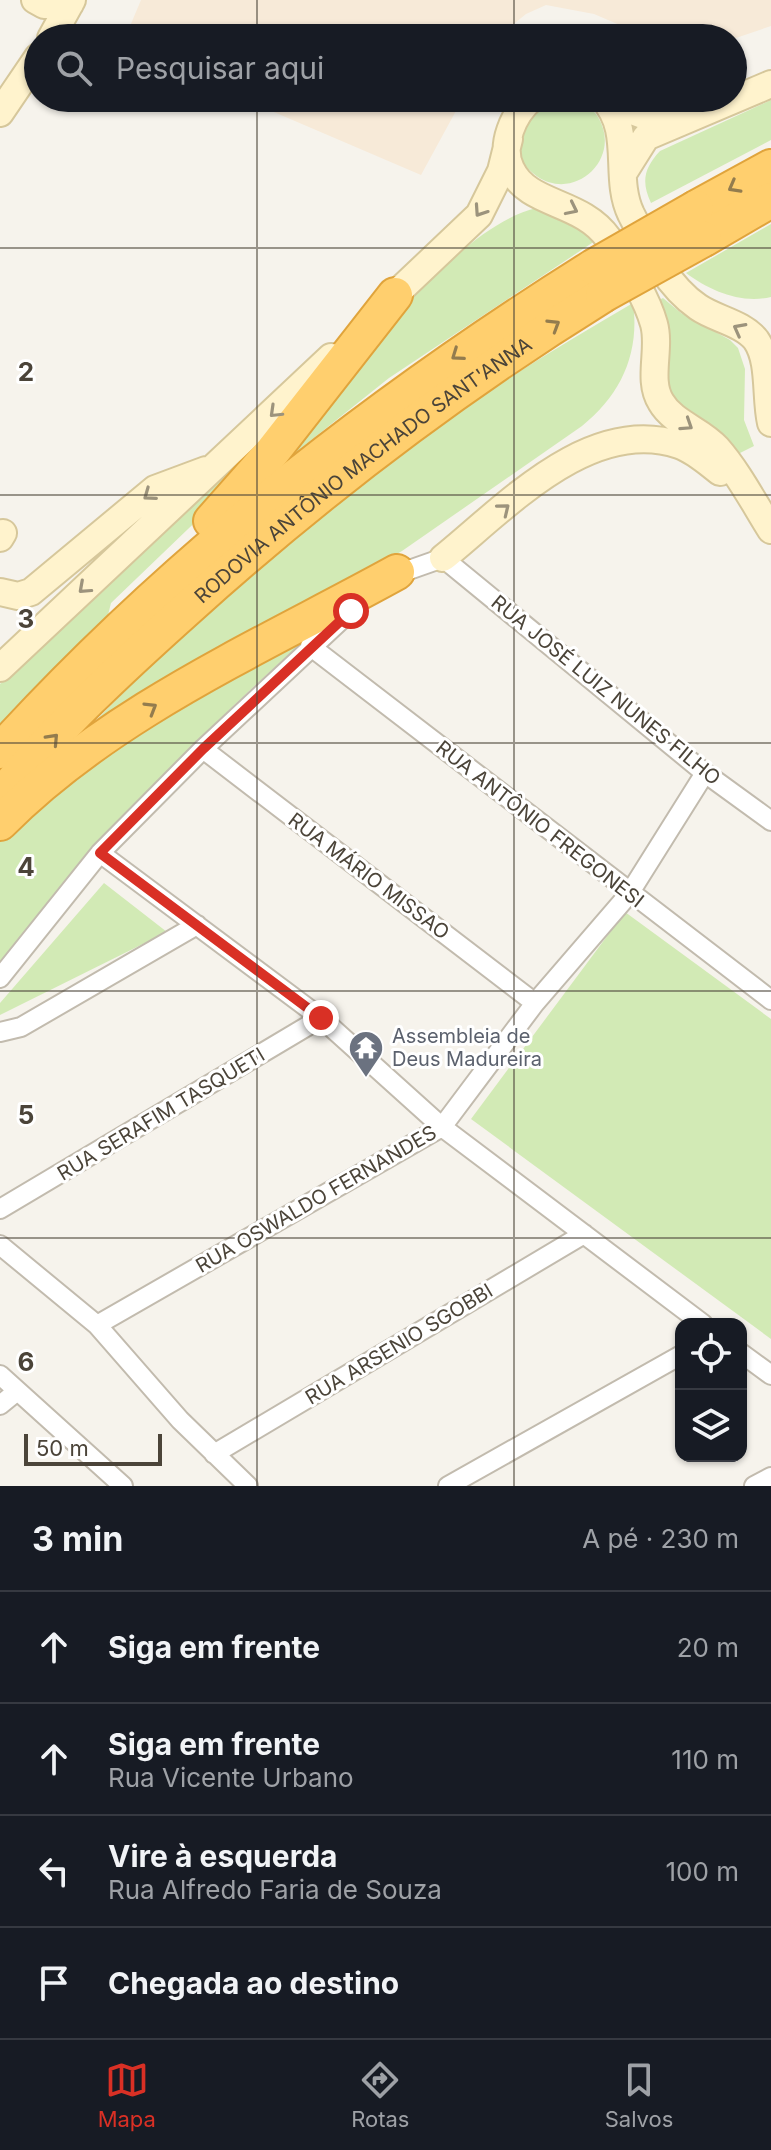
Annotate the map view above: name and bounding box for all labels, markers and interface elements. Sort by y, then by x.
search box [24,24,747,112]
icon: search [52,46,96,90]
text: Pesquisar aqui [116,50,324,86]
one-way arrow [727,178,742,193]
one-way arrow [563,199,578,215]
one-way arrow [475,202,490,216]
one-way arrow [546,320,560,335]
one-way arrow [733,323,747,338]
street label: RODOVIA ANTÔNIO MACHADO SANT'ANNA [190,332,536,608]
one-way arrow [452,345,466,360]
text: 2 [18,356,34,387]
one-way arrow [270,402,284,417]
one-way arrow [678,416,693,431]
one-way arrow [143,485,158,500]
one-way arrow [494,504,509,518]
one-way arrow [79,579,94,593]
street label: RUA JOSÉ LUIZ NUNES FILHO [487,589,726,790]
route start [333,593,369,629]
text: 3 [18,603,34,634]
one-way arrow [142,702,157,718]
one-way arrow [43,734,58,748]
street label: RUA ANTÔNIO FREGONESI [431,735,649,913]
street label: RUA MÁRIO MISSAO [284,807,455,944]
text: 4 [17,851,35,882]
route end [303,1000,339,1036]
place label: Assembleia de Deus Madureira [392,1024,542,1071]
temple icon: Assembleia de Deus Madureira [347,1029,385,1079]
street label: RUA SERAFIM TASQUETI [53,1043,269,1185]
text: 5 [18,1099,34,1130]
street label: RUA OSWALDO FERNANDES [191,1120,441,1278]
street label: RUA ARSENIO SGOBBI [301,1279,497,1409]
map controls [675,1318,747,1462]
button: locate [675,1318,747,1390]
text: 6 [18,1346,34,1377]
button: layers [675,1390,747,1462]
scale bar [24,1430,162,1466]
text: 50 m [36,1435,89,1461]
text: 3 min [32,1518,123,1559]
text: A pé · 230 m [582,1523,739,1554]
icon: ahead [32,1625,76,1669]
text: Siga em frente [108,1629,320,1665]
text: 20 m [677,1632,739,1663]
text: Siga em frente [108,1726,320,1762]
icon: ahead [32,1737,76,1781]
text: 110 m [671,1744,739,1775]
text: Rua Vicente Urbano [108,1762,354,1793]
text: Vire à esquerda [108,1838,337,1874]
icon: left [32,1849,76,1893]
text: 100 m [666,1856,739,1887]
text: Rua Alfredo Faria de Souza [108,1874,442,1905]
icon: arrive [32,1961,76,2005]
text: Chegada ao destino [108,1965,399,2001]
tab: Mapa [98,2058,156,2132]
tab: Rotas [351,2058,409,2132]
tab: Salvos [605,2058,673,2132]

